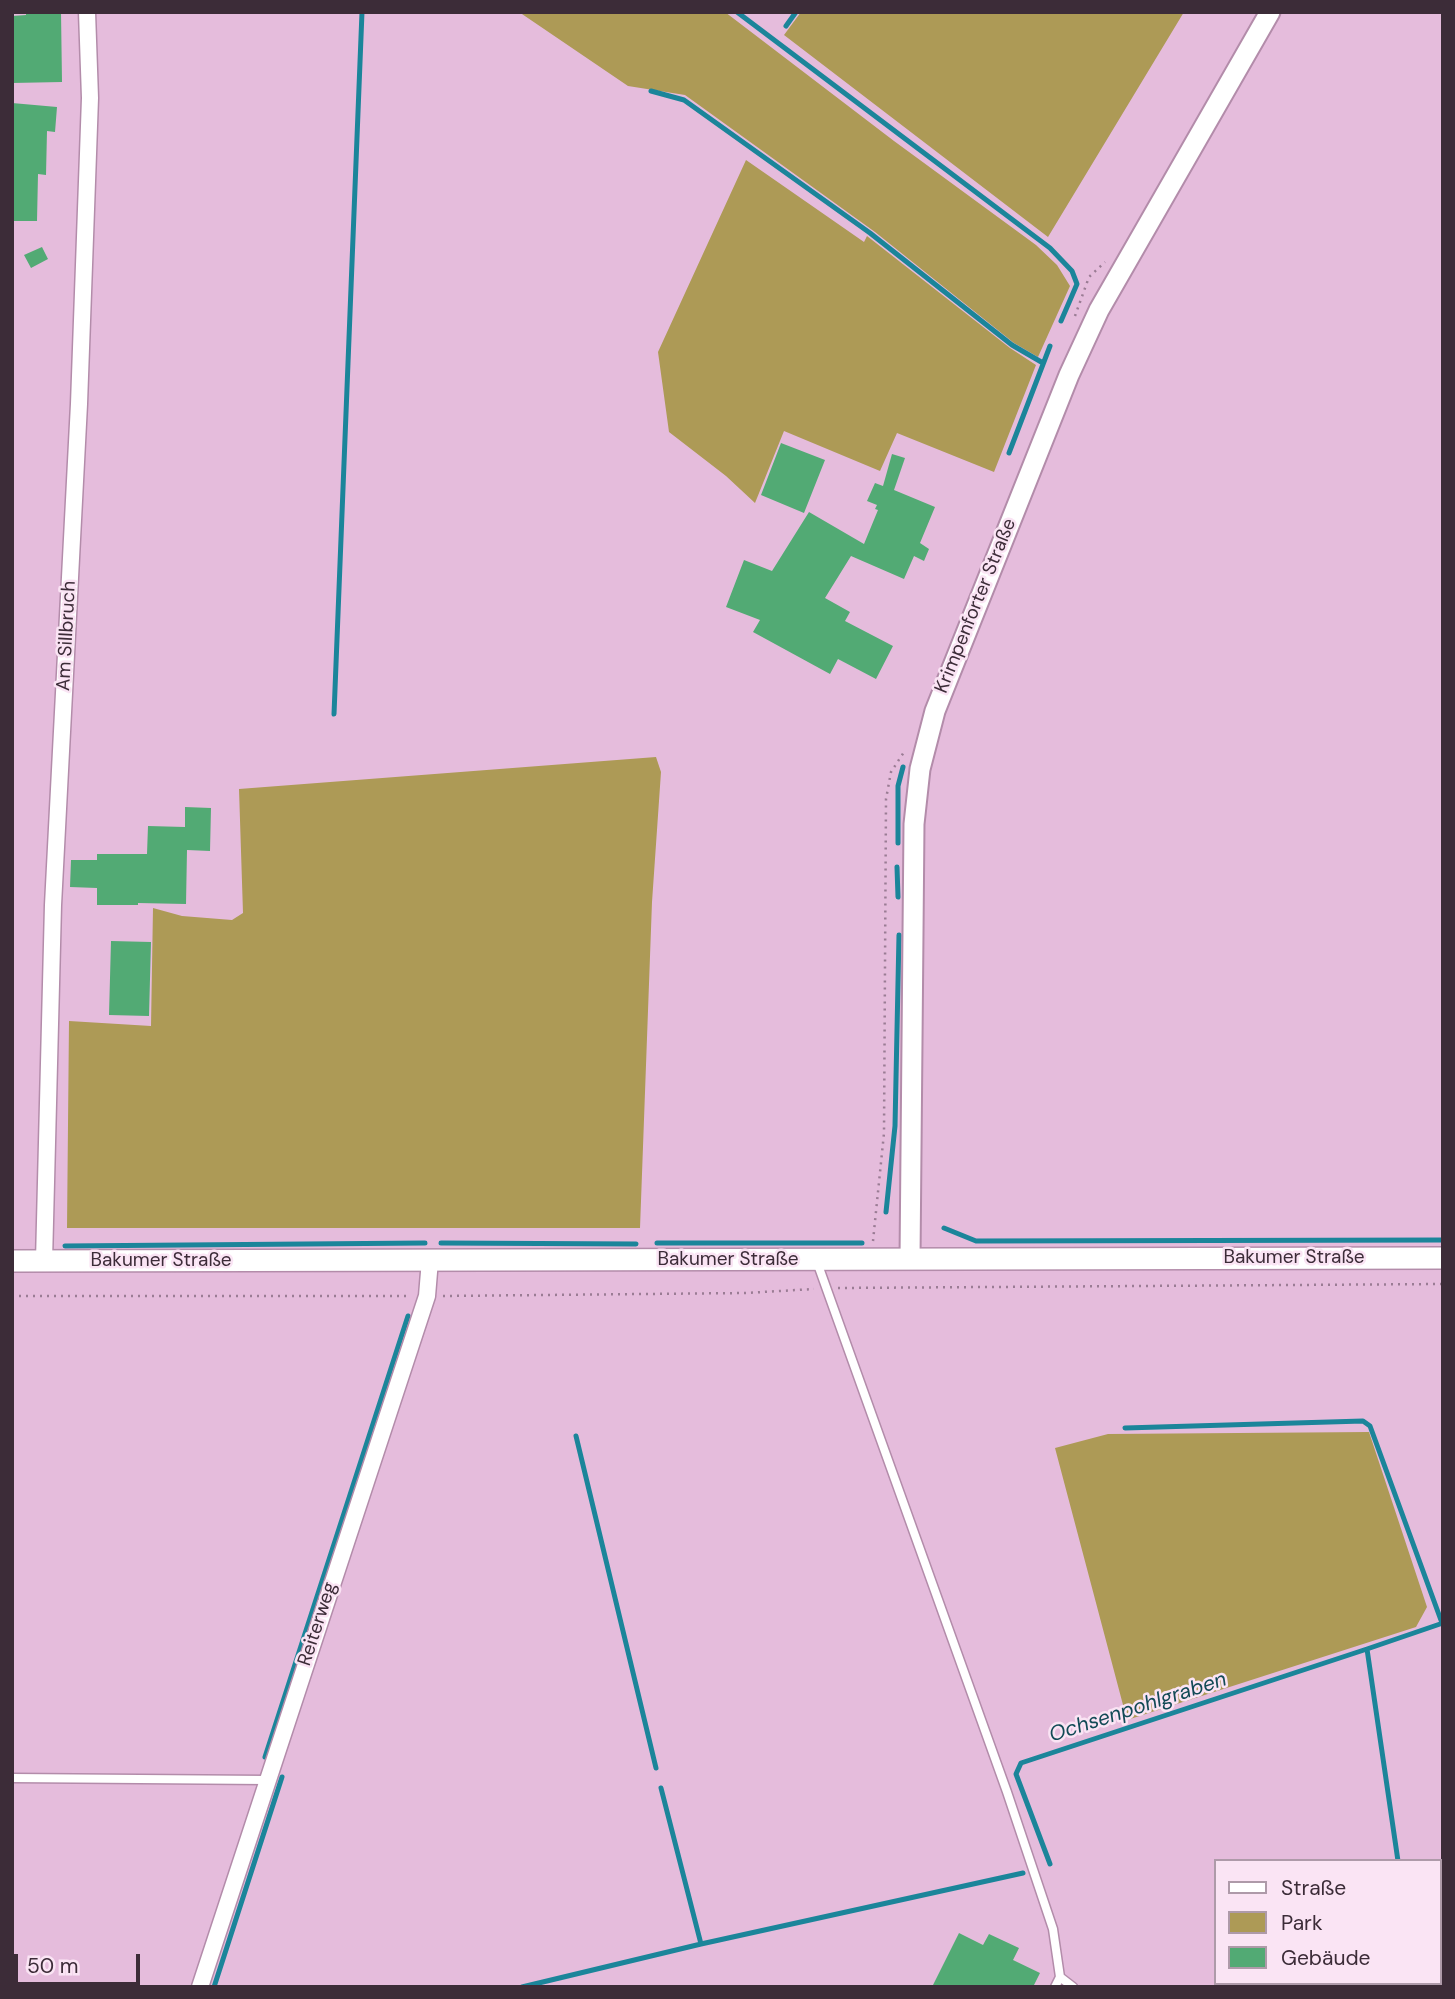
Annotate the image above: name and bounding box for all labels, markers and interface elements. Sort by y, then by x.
street label: Krimpenforter Straße [930,515,1022,697]
street label: Am Sillbruch [53,580,81,692]
street label: Bakumer Straße [1224,1247,1364,1269]
street label: Bakumer Straße [658,1249,798,1271]
street label: Bakumer Straße [91,1250,231,1272]
street label: Reiterweg [294,1579,342,1669]
water label: Ochsenpohlgraben [1046,1667,1230,1749]
legend [1214,1859,1441,1985]
text: Straße [1281,1874,1346,1902]
text: Park [1281,1909,1322,1937]
scale bar [18,1940,144,1984]
text: Gebäude [1281,1944,1371,1972]
text: 50 m [27,1952,78,1980]

